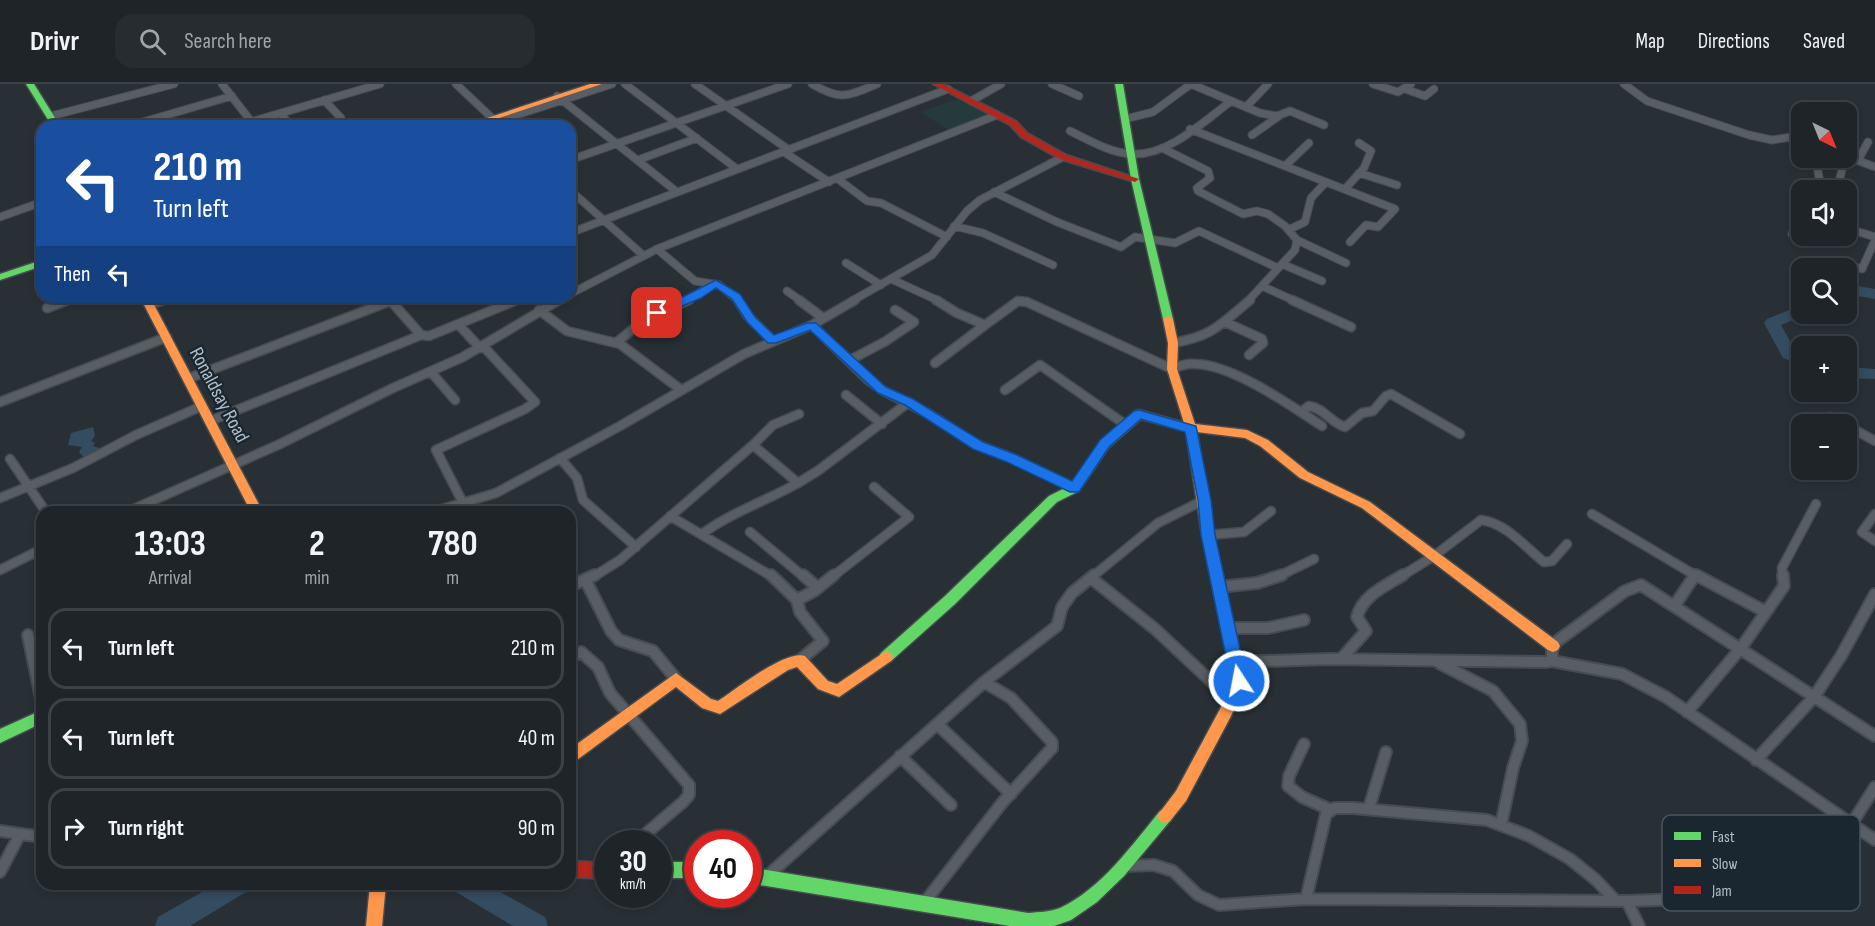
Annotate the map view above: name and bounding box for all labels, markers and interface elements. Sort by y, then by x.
search box [115,14,535,68]
text: Drivr [30,25,79,58]
icon: search [136,25,169,58]
text: Search here [184,28,272,55]
text: Map [1635,29,1665,54]
text: Directions [1698,29,1770,54]
text: Saved [1803,29,1845,54]
north arrow [1791,102,1857,168]
map controls [1791,102,1857,480]
text: 210 m [153,142,242,193]
icon: left [54,144,132,222]
button: sound [1791,180,1857,246]
text: Turn left [153,193,229,225]
icon: left [102,258,135,291]
button: search [1791,258,1857,324]
text: Then [54,261,90,288]
pin [631,287,682,338]
icon: arrive [640,296,673,329]
button: + [1791,336,1857,402]
street label: Ronaldsay Road [184,343,254,447]
button: − [1791,414,1857,480]
text: 13:03 [134,523,206,566]
text: 2 [309,523,325,566]
text: 780 [428,523,478,566]
text: Arrival [149,566,192,590]
text: min [304,566,330,590]
text: m [446,566,459,590]
icon: left [57,632,90,665]
text: Turn left [108,635,174,662]
text: 210 m [511,635,555,662]
position arrow [1207,649,1271,713]
icon: left [57,722,90,755]
text: Turn left [108,725,174,752]
text: 40 m [518,725,555,752]
icon: right [57,812,90,845]
text: Turn right [108,815,184,842]
text: 90 m [518,815,555,842]
legend [1662,815,1860,911]
text: Fast [1712,828,1735,847]
speed limit sign: 40 [684,830,762,908]
text: 30 [619,844,647,880]
text: Slow [1712,855,1737,874]
text: km/h [620,875,646,894]
text: Jam [1711,882,1732,901]

